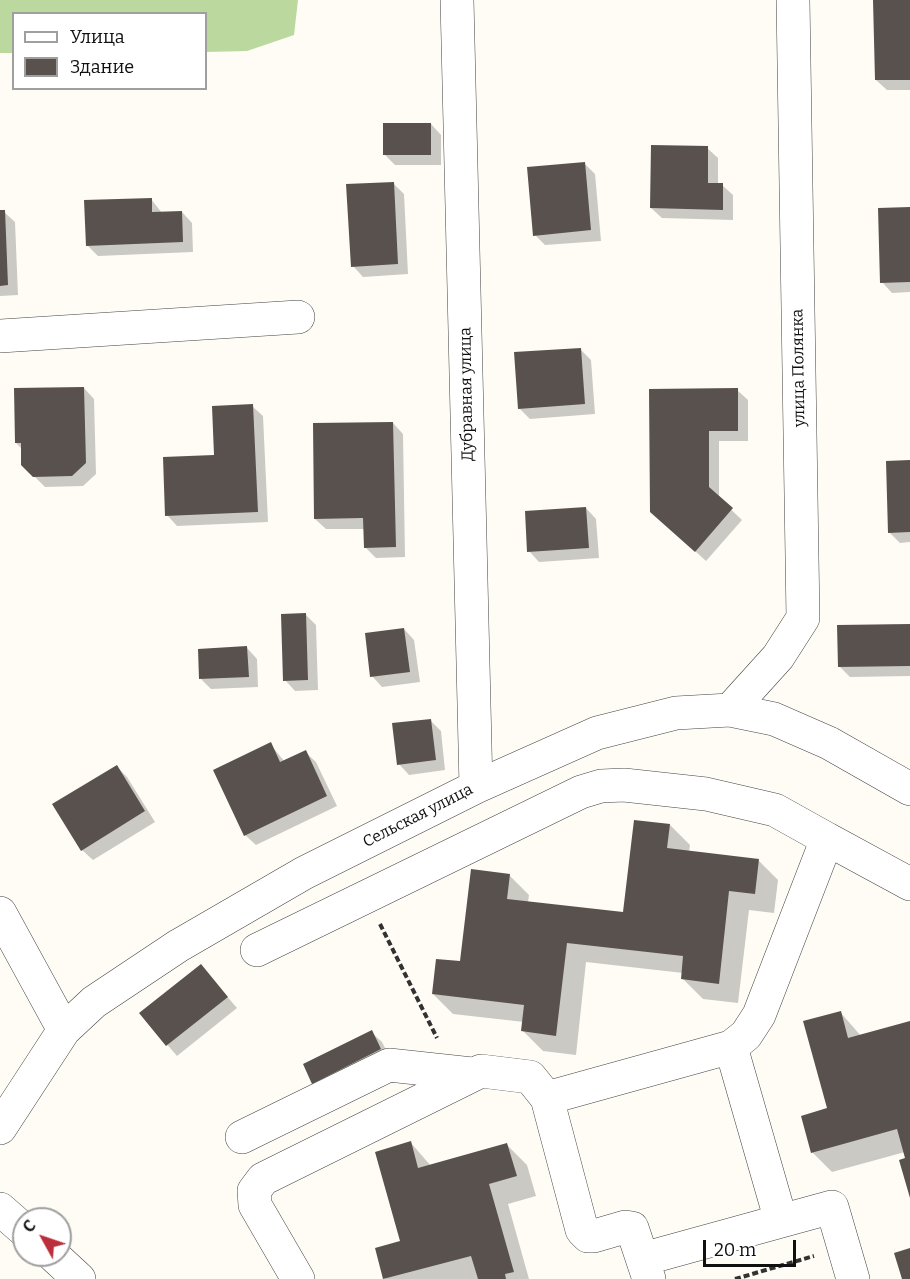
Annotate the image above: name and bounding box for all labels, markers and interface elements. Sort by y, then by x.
legend [12,12,207,90]
text: Улица [70,26,125,48]
text: Здание [70,56,134,78]
street label: улица Полянка [788,309,810,427]
street label: Дубравная улица [456,327,478,461]
street label: Сельская улица [360,780,476,852]
north arrow [12,1207,72,1267]
text: С [19,1216,40,1236]
scale bar [706,1228,799,1266]
text: 20 m [714,1239,756,1261]

